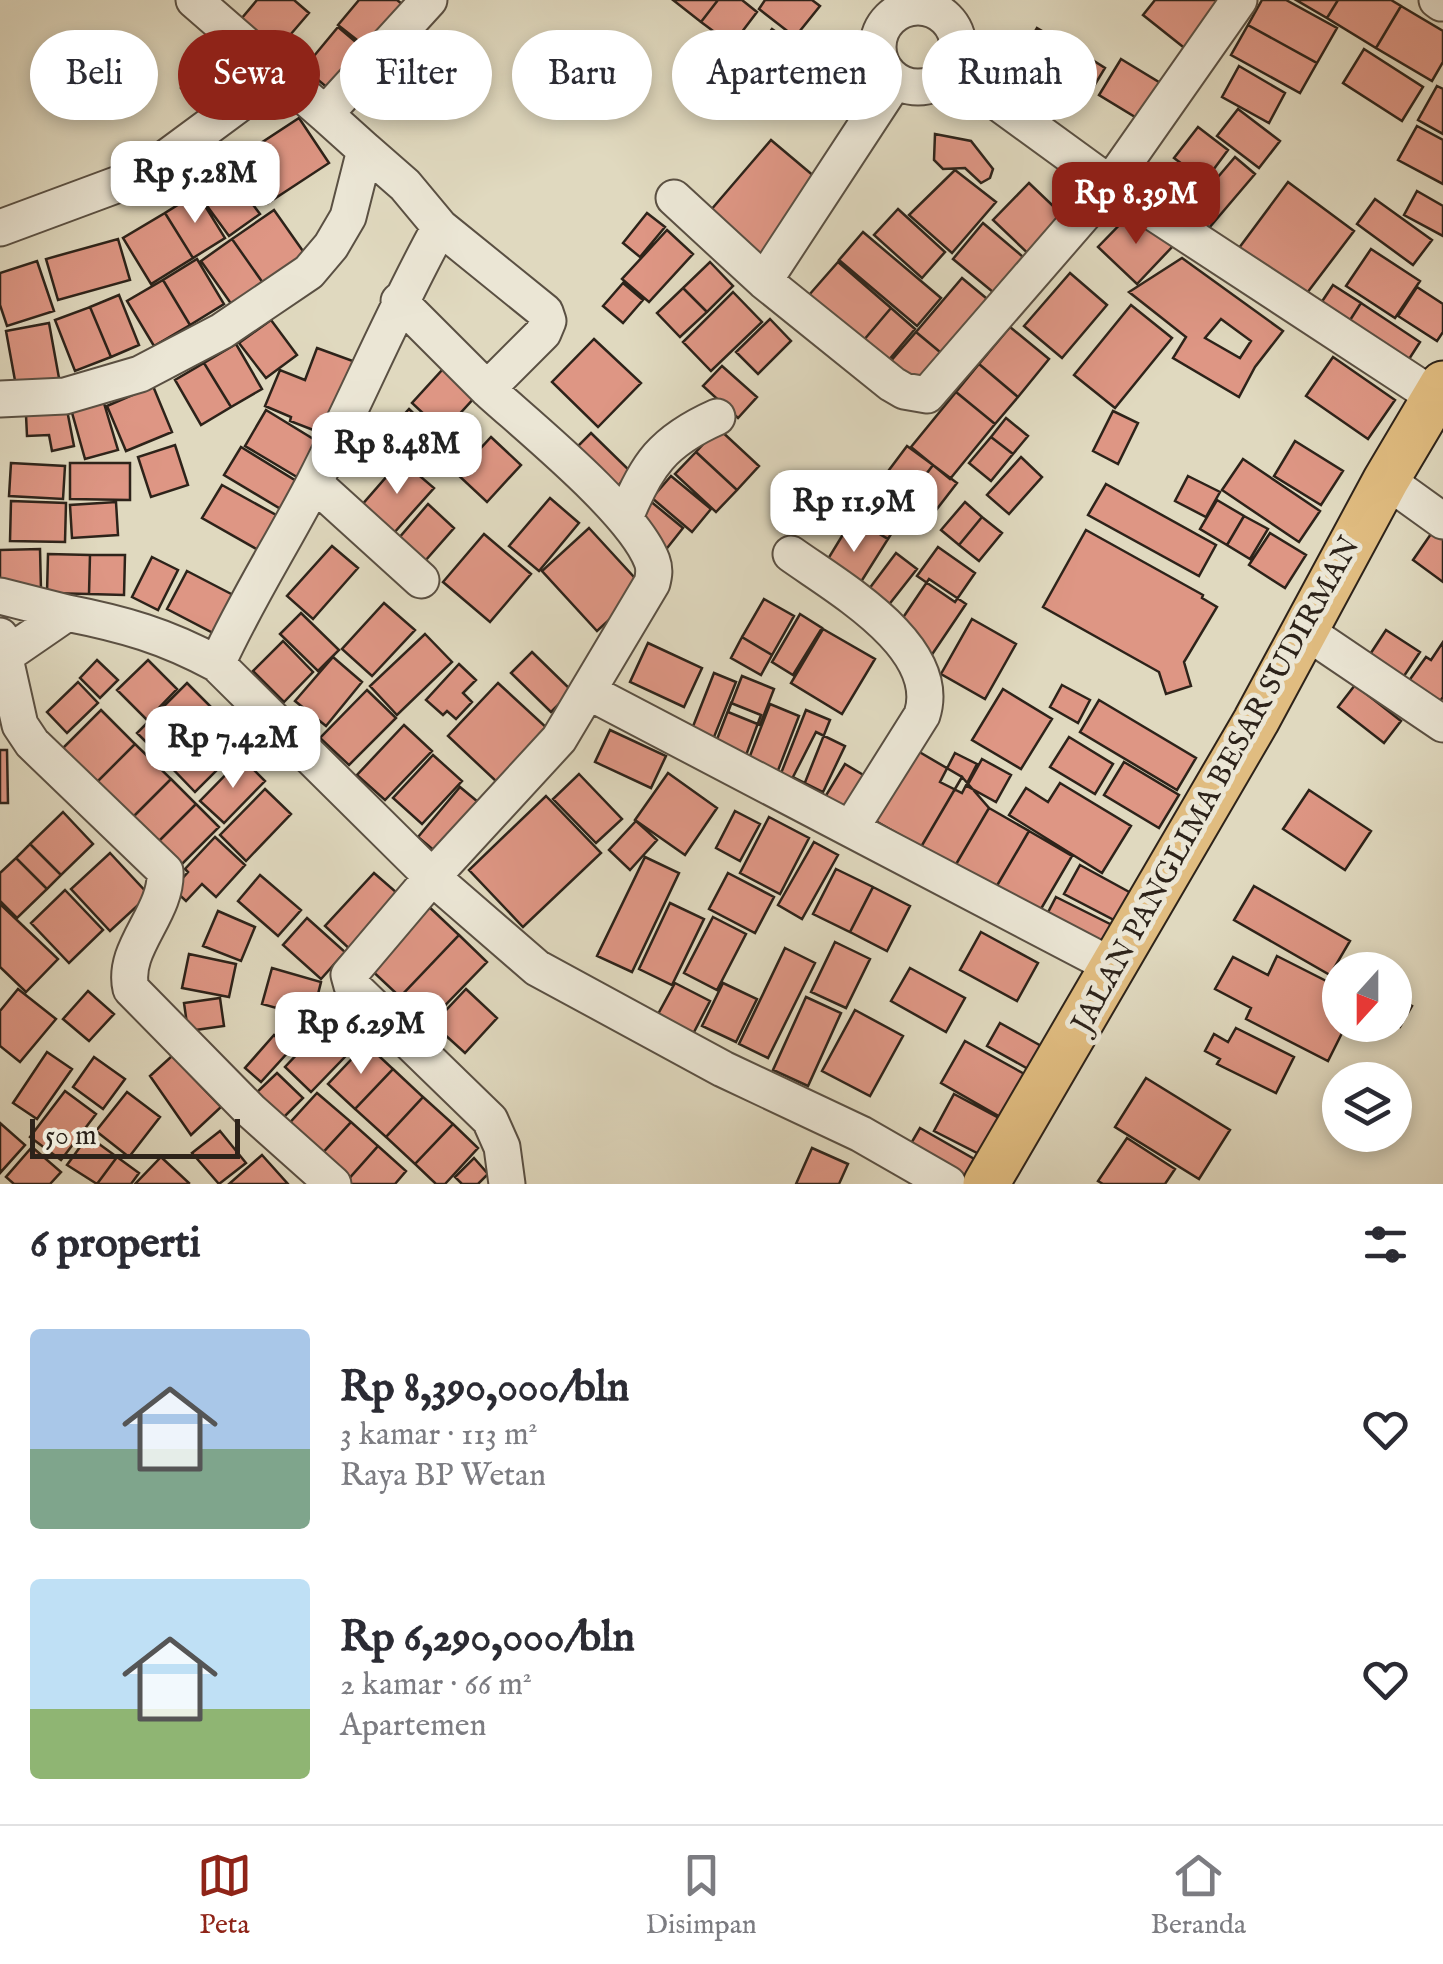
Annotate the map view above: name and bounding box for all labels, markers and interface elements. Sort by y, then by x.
chip: Beli [30,30,158,120]
chip: Sewa [178,30,320,120]
chip: Filter [340,30,492,120]
chip: Baru [512,30,652,120]
chip: Apartemen [672,30,902,120]
chip: Rumah [922,30,1097,120]
pin: Rp 5.28M [92,141,298,226]
text: Rp 5.28M [133,153,257,194]
pin: Rp 8.39M [1033,162,1239,247]
text: Rp 8.39M [1074,174,1198,215]
pin: Rp 8.48M [294,412,500,497]
text: Rp 8.48M [334,424,460,465]
pin: Rp 11.9M [751,470,957,555]
text: Rp 11.9M [792,482,916,523]
street label: JALAN PANGLIMA BESAR SUDIRMAN [1063,530,1369,1042]
pin: Rp 7.42M [130,706,336,791]
text: Rp 7.42M [167,718,299,759]
north arrow [1322,952,1412,1042]
map controls [1322,952,1412,1152]
pin: Rp 6.29M [258,992,464,1077]
text: Rp 6.29M [297,1004,425,1045]
button: layers [1322,1062,1412,1152]
scale bar [30,1114,240,1158]
text: 50 m [45,1119,97,1154]
icon: filters [1358,1217,1413,1272]
text: 6 properti [30,1218,201,1271]
text: Rp 8,390,000/bln [340,1362,630,1415]
icon: home [110,1369,230,1489]
icon: heart [1358,1402,1413,1457]
text: 3 kamar · 113 m² [340,1415,538,1456]
text: Raya BP Wetan [340,1456,546,1497]
text: Rp 6,290,000/bln [340,1612,635,1665]
icon: home [110,1619,230,1739]
icon: heart [1358,1652,1413,1707]
text: 2 kamar · 66 m² [340,1665,532,1706]
text: Apartemen [340,1706,487,1747]
tab: Peta [197,1848,252,1943]
tab: Disimpan [646,1848,757,1943]
tab: Beranda [1150,1848,1246,1943]

